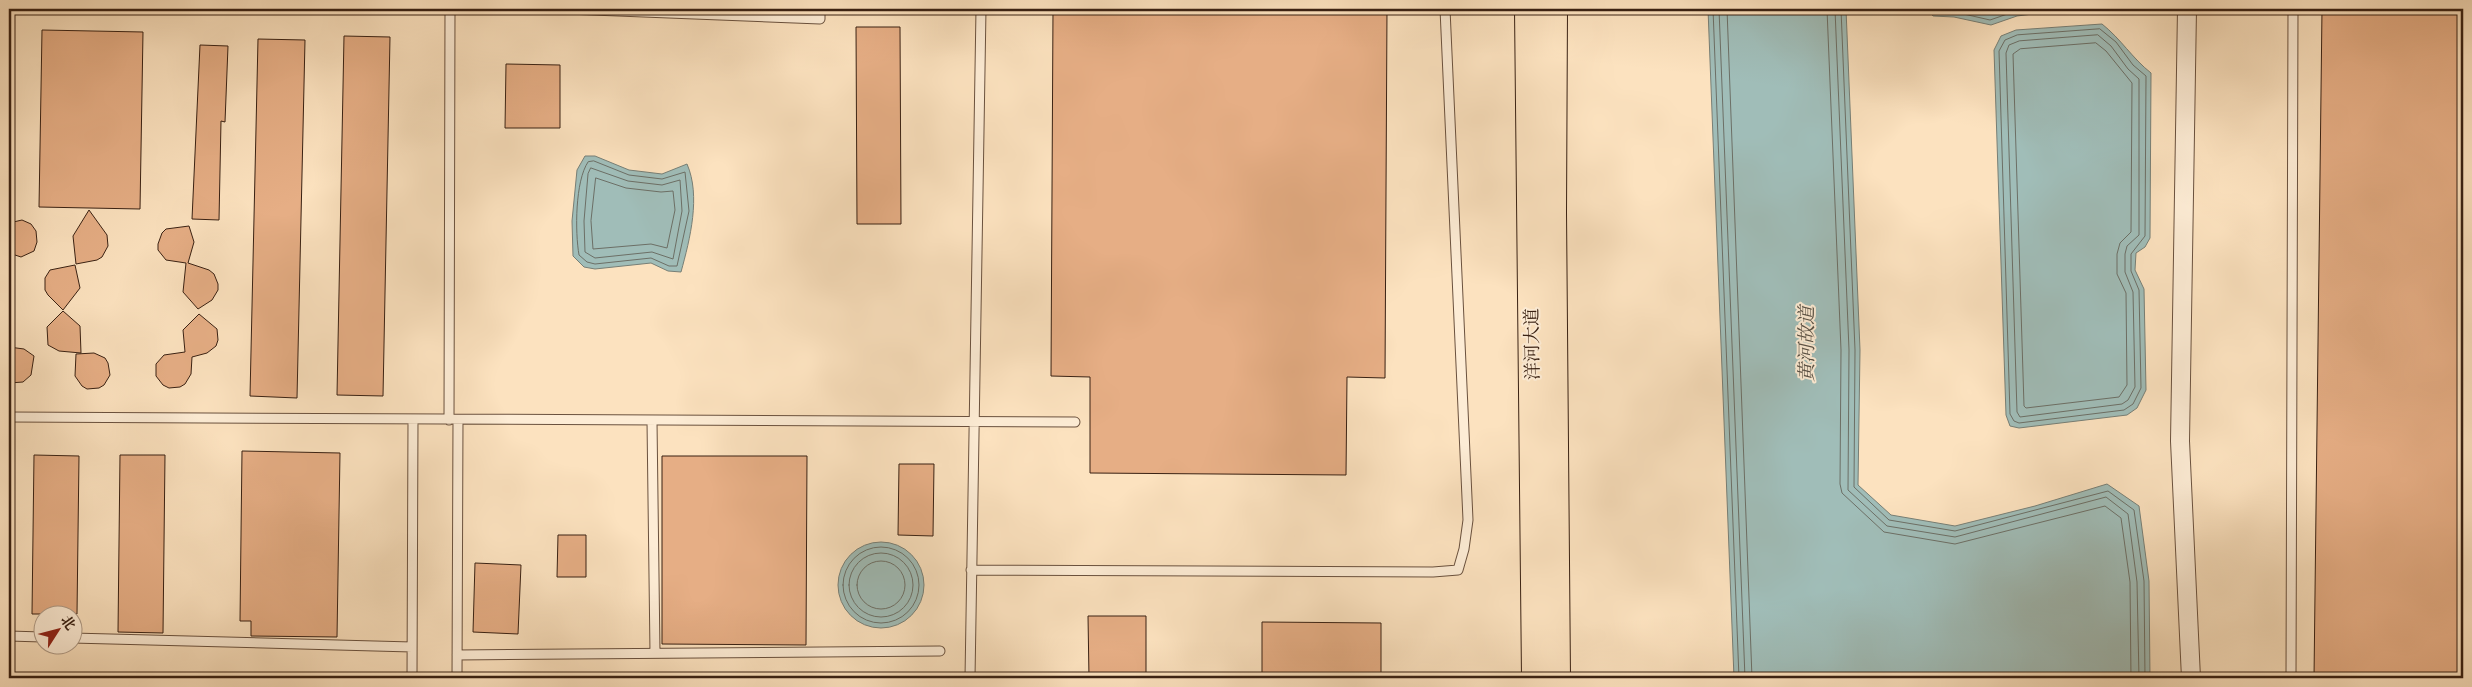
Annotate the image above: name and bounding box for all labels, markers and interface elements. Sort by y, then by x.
water label: 黄河故道 [1795,303,1818,382]
street label: 洋河大道 [1520,308,1544,380]
north arrow [32,604,82,654]
text: 北 [57,612,79,633]

